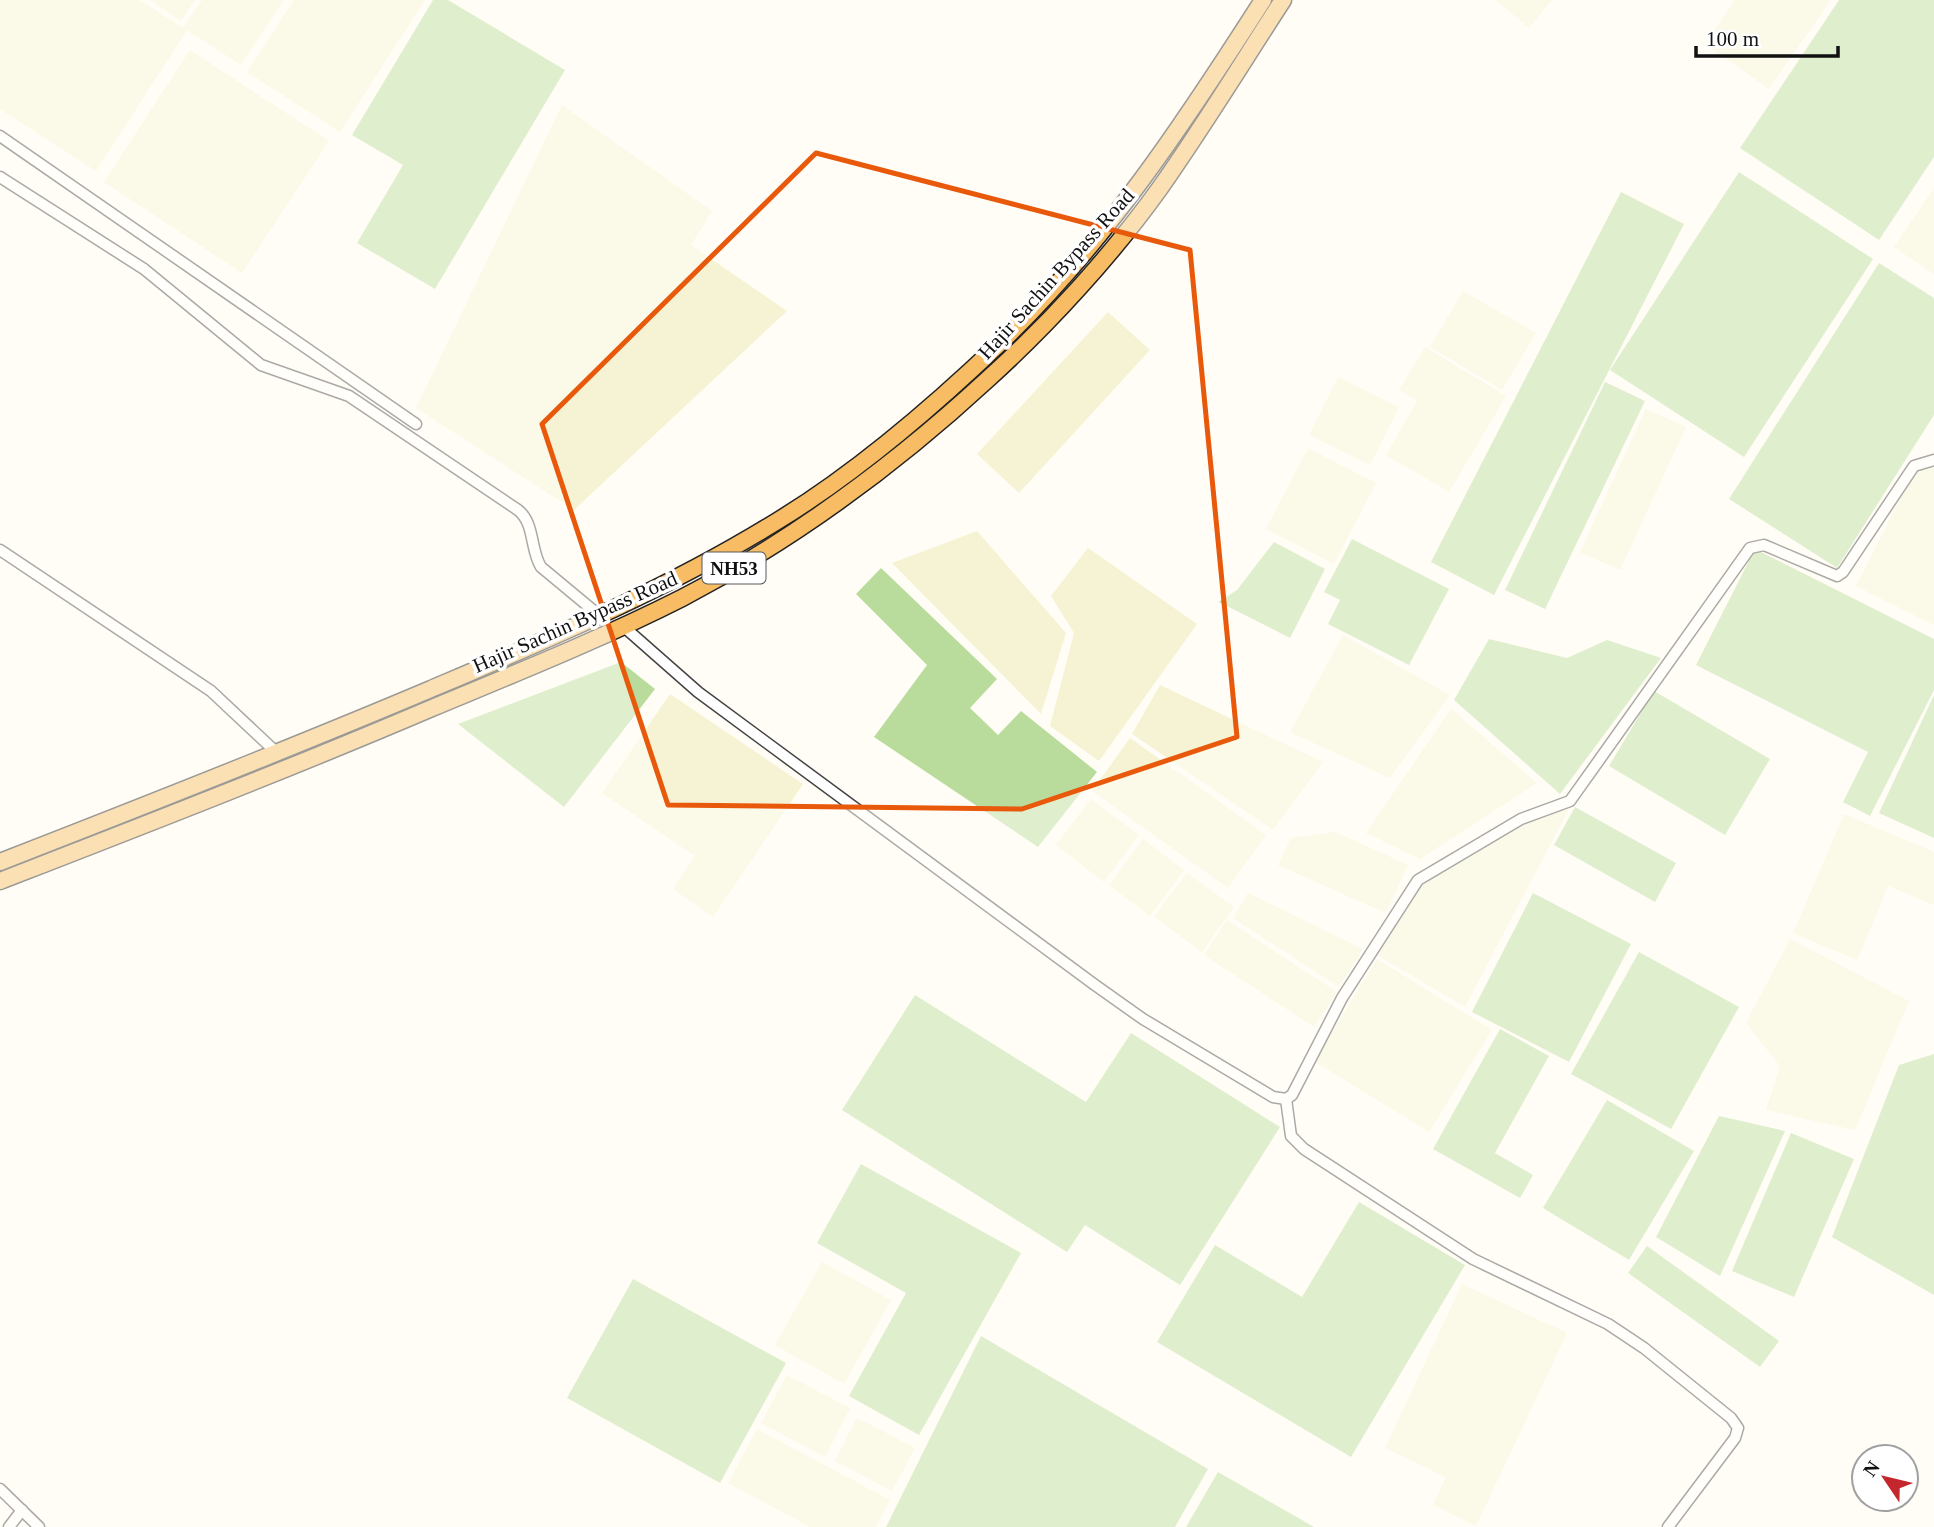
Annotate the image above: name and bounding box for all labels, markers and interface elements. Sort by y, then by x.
scale bar [1696,14,1838,58]
text: 100 m [1706,27,1759,51]
street label: Hajir Sachin Bypass Road [973,183,1139,364]
road number: NH53 [702,552,766,583]
street label: Hajir Sachin Bypass Road [469,566,681,678]
north arrow [1850,1443,1920,1513]
text: N [1859,1457,1884,1480]

